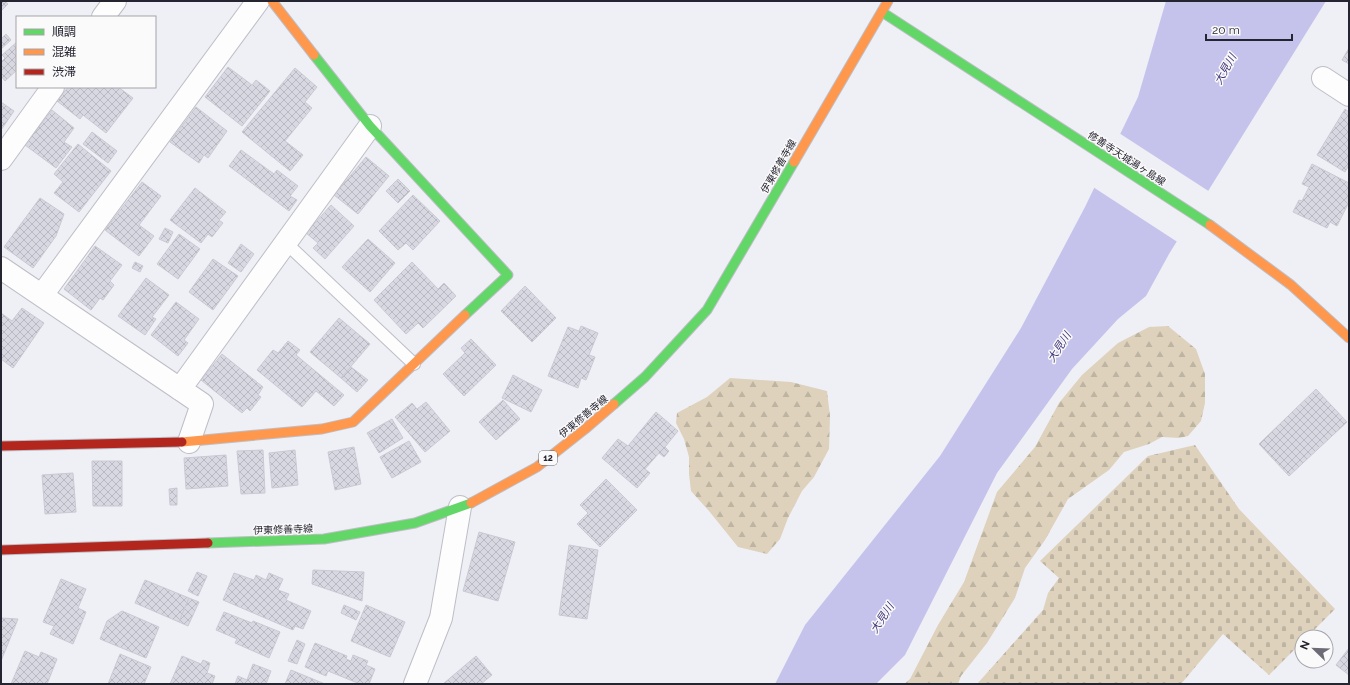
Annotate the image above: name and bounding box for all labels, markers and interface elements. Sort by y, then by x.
legend [16,16,156,88]
scale bar [1206,16,1292,42]
text: 20 m [1212,23,1240,37]
text: 順調 [52,25,76,39]
text: 混雑 [52,45,76,59]
water label: 大見川 [1212,51,1240,87]
text: 渋滞 [52,65,76,79]
street label: 修善寺天城湯ヶ島線 [1085,129,1167,188]
street label: 伊東修善寺線 [759,138,798,195]
water label: 大見川 [1045,329,1074,365]
street label: 伊東修善寺線 [557,393,610,440]
road number: 12 [539,451,557,465]
street label: 伊東修善寺線 [253,523,313,536]
water label: 大見川 [868,600,897,636]
north arrow [1294,629,1334,669]
text: N [1298,639,1313,652]

